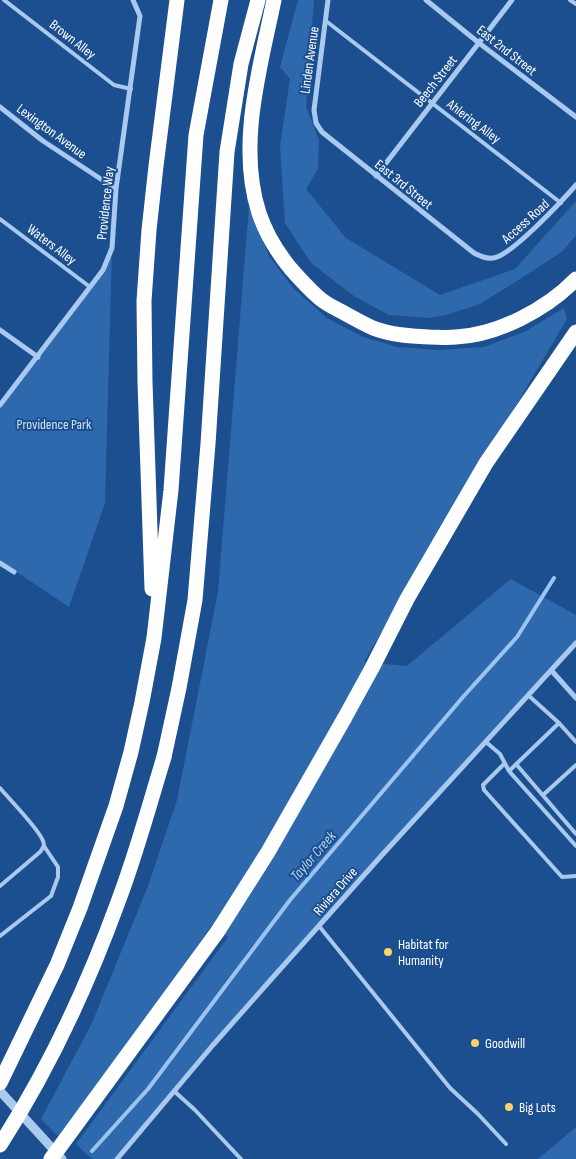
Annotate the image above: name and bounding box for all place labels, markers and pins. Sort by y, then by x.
place label: Habitat for Humanity [398,936,449,969]
marker: Habitat for Humanity [382,946,394,958]
place label: Goodwill [485,1035,525,1052]
marker: Goodwill [469,1037,481,1049]
place label: Big Lots [519,1099,556,1116]
marker: Big Lots [503,1101,515,1113]

